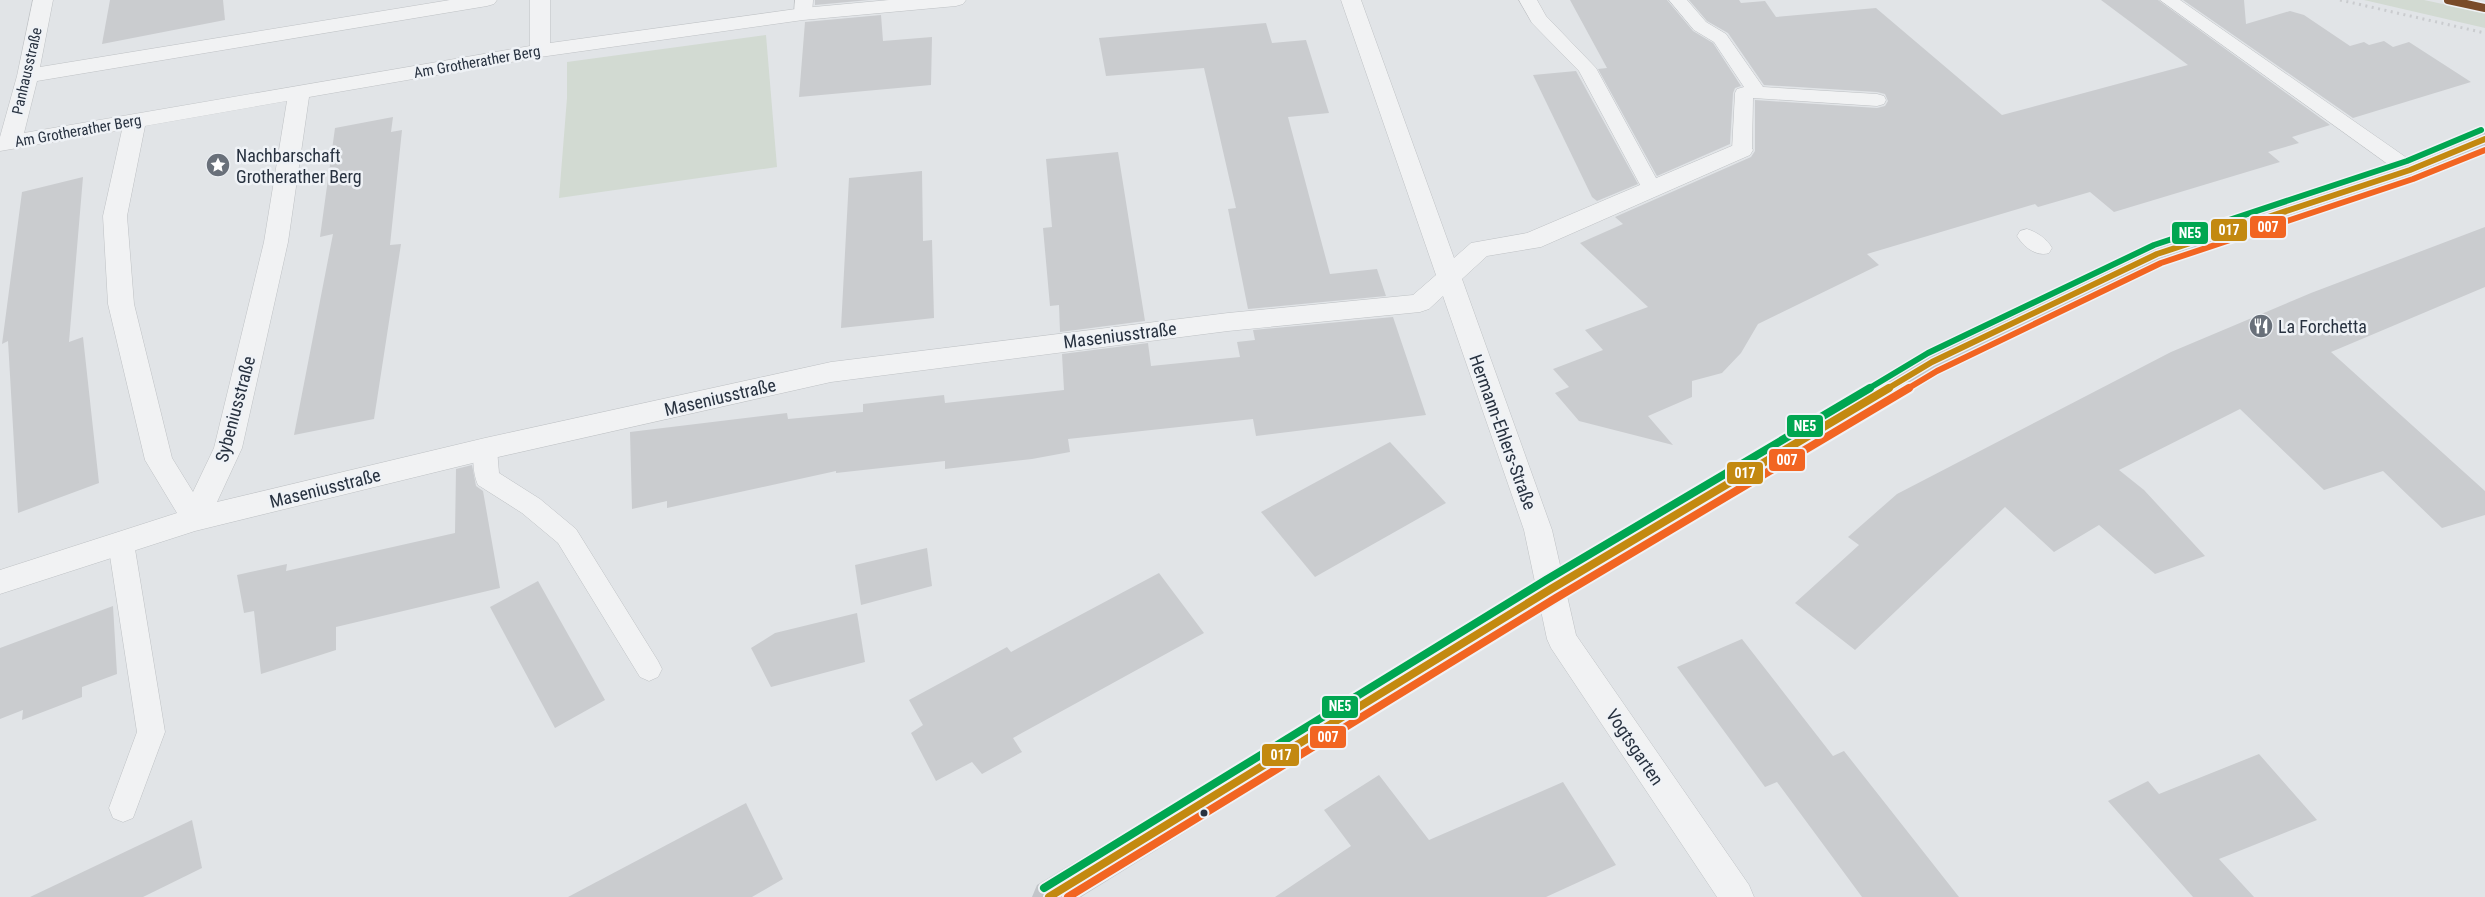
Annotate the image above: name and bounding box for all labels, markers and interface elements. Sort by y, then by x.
street label: Panhausstraße [8,26,46,116]
street label: Am Grotherather Berg [412,42,542,82]
street label: Am Grotherather Berg [13,111,143,151]
place label: Nachbarschaft Grotherather Berg [236,145,362,187]
place icon: Nachbarschaft Grotherather Berg [205,152,231,178]
line badge: 007 [2249,215,2287,239]
line badge: 017 [2210,218,2248,242]
text: 007 [2257,219,2279,235]
line badge: NE5 [2171,221,2209,245]
text: 017 [2218,222,2240,238]
text: NE5 [2179,225,2201,241]
restaurant icon: La Forchetta [2248,313,2274,339]
place label: La Forchetta [2278,316,2367,337]
street label: Maseniusstraße [1062,318,1178,352]
street label: Hermann-Ehlers-Straße [1465,351,1541,513]
street label: Sybeniusstraße [211,354,259,464]
street label: Maseniusstraße [662,374,778,420]
line badge: NE5 [1786,414,1824,438]
text: NE5 [1794,418,1816,434]
line badge: 007 [1768,448,1806,472]
text: 007 [1776,452,1798,468]
line badge: 017 [1726,461,1764,485]
street label: Maseniusstraße [267,464,383,512]
text: 017 [1734,465,1756,481]
line badge: NE5 [1321,695,1359,719]
text: NE5 [1329,698,1351,714]
street label: Vogtsgarten [1602,705,1668,789]
line badge: 007 [1309,725,1347,749]
text: 007 [1317,729,1339,745]
line badge: 017 [1261,743,1300,767]
text: 017 [1270,747,1292,763]
unlabelled marker [1199,808,1209,818]

